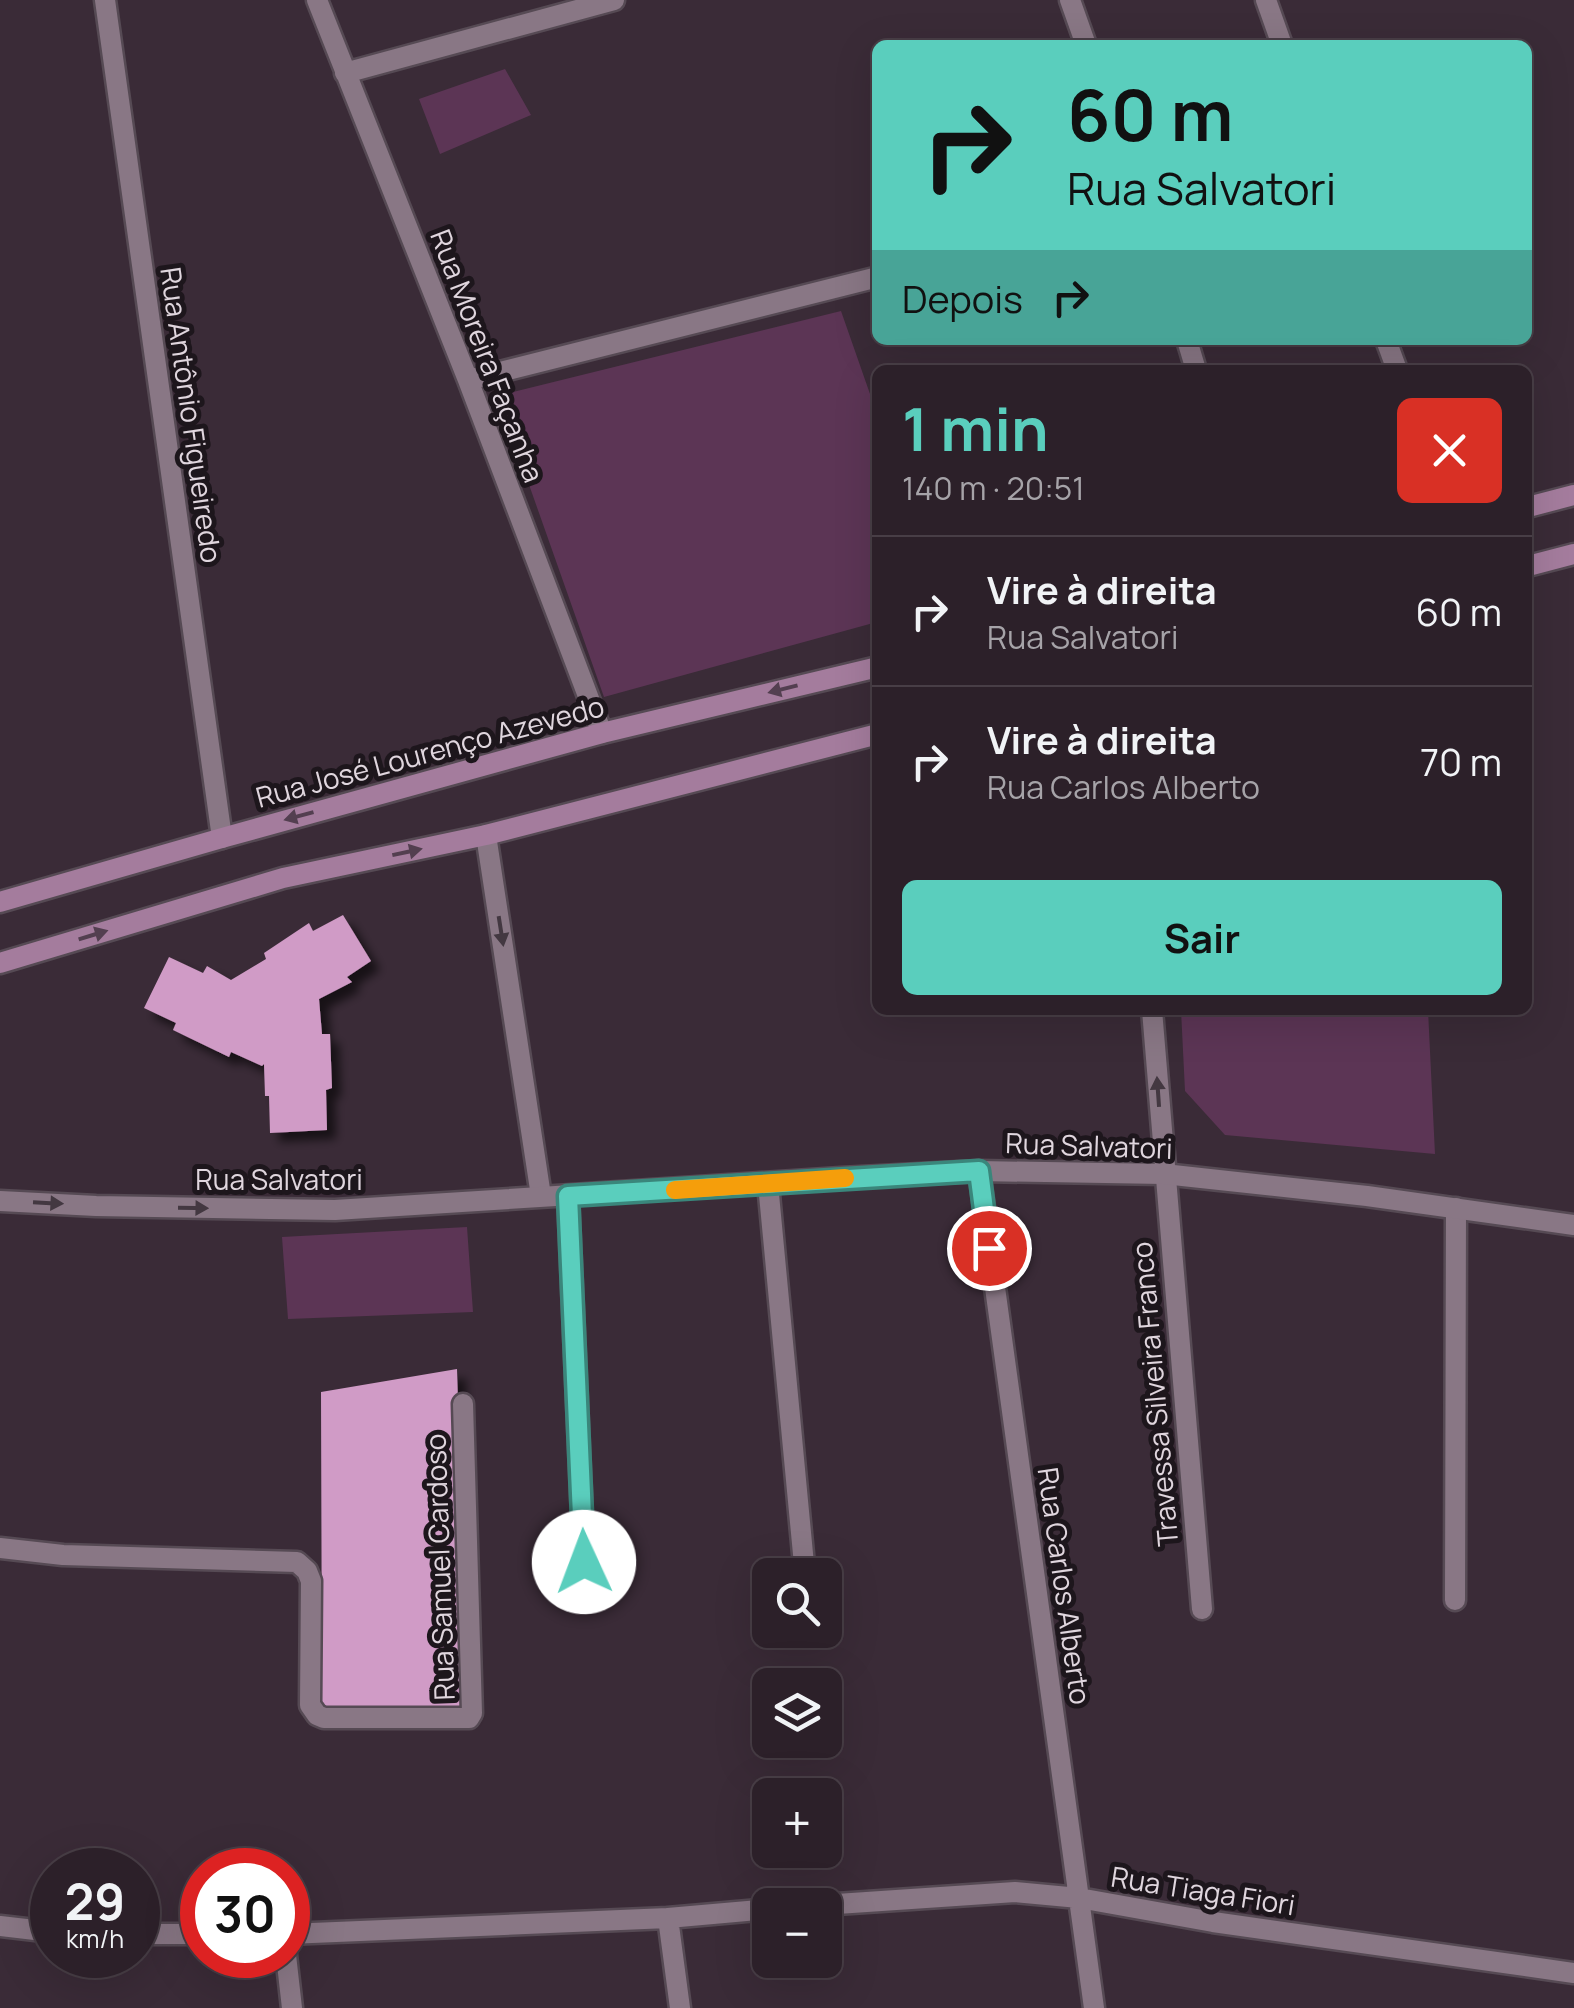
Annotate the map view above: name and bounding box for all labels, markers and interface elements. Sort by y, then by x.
text: 60 m [1067,66,1234,162]
icon: right [902,80,1032,210]
text: Rua Salvatori [1067,157,1336,219]
street label: Rua Moreira Façanha [422,224,554,487]
street label: Rua Antônio Figueiredo [152,264,232,565]
icon: right [1043,270,1098,325]
text: Depois [902,272,1023,324]
text: 1 min [902,387,1049,469]
button: close [1397,398,1502,503]
text: 140 m · 20:51 [902,466,1085,510]
text: Vire à direita [987,563,1217,615]
icon: right [902,584,957,639]
text: 60 m [1415,585,1502,637]
text: Rua Salvatori [987,615,1179,659]
one-way arrow [767,682,798,698]
street label: Rua José Lourenço Azevedo [251,686,608,816]
text: Vire à direita [987,713,1217,765]
icon: right [902,734,957,789]
text: 70 m [1420,735,1502,787]
text: Rua Carlos Alberto [987,765,1260,809]
one-way arrow [283,809,314,825]
one-way arrow [392,843,423,859]
button: Sair [902,880,1502,995]
one-way arrow [493,916,509,947]
one-way arrow [79,927,109,942]
one-way arrow [1149,1076,1165,1107]
street label: Rua Salvatori [1005,1123,1173,1167]
street label: Rua Salvatori [195,1160,363,1198]
one-way arrow [32,1196,64,1212]
one-way arrow [178,1200,210,1216]
pin [947,1206,1032,1291]
icon: arrive [962,1221,1017,1276]
street label: Travessa Silveira Franco [1122,1240,1186,1548]
street label: Rua Samuel Cardoso [415,1433,463,1701]
street label: Rua Carlos Alberto [1030,1465,1100,1707]
position arrow [532,1510,636,1614]
map controls [752,1558,842,1978]
button: search [752,1558,842,1648]
button: layers [752,1668,842,1758]
button: + [752,1778,842,1868]
speed limit sign: 30 [180,1848,310,1978]
street label: Rua Tiaga Fiori [1108,1857,1298,1923]
text: 29 [65,1867,125,1935]
button: − [752,1888,842,1978]
text: km/h [66,1921,124,1956]

